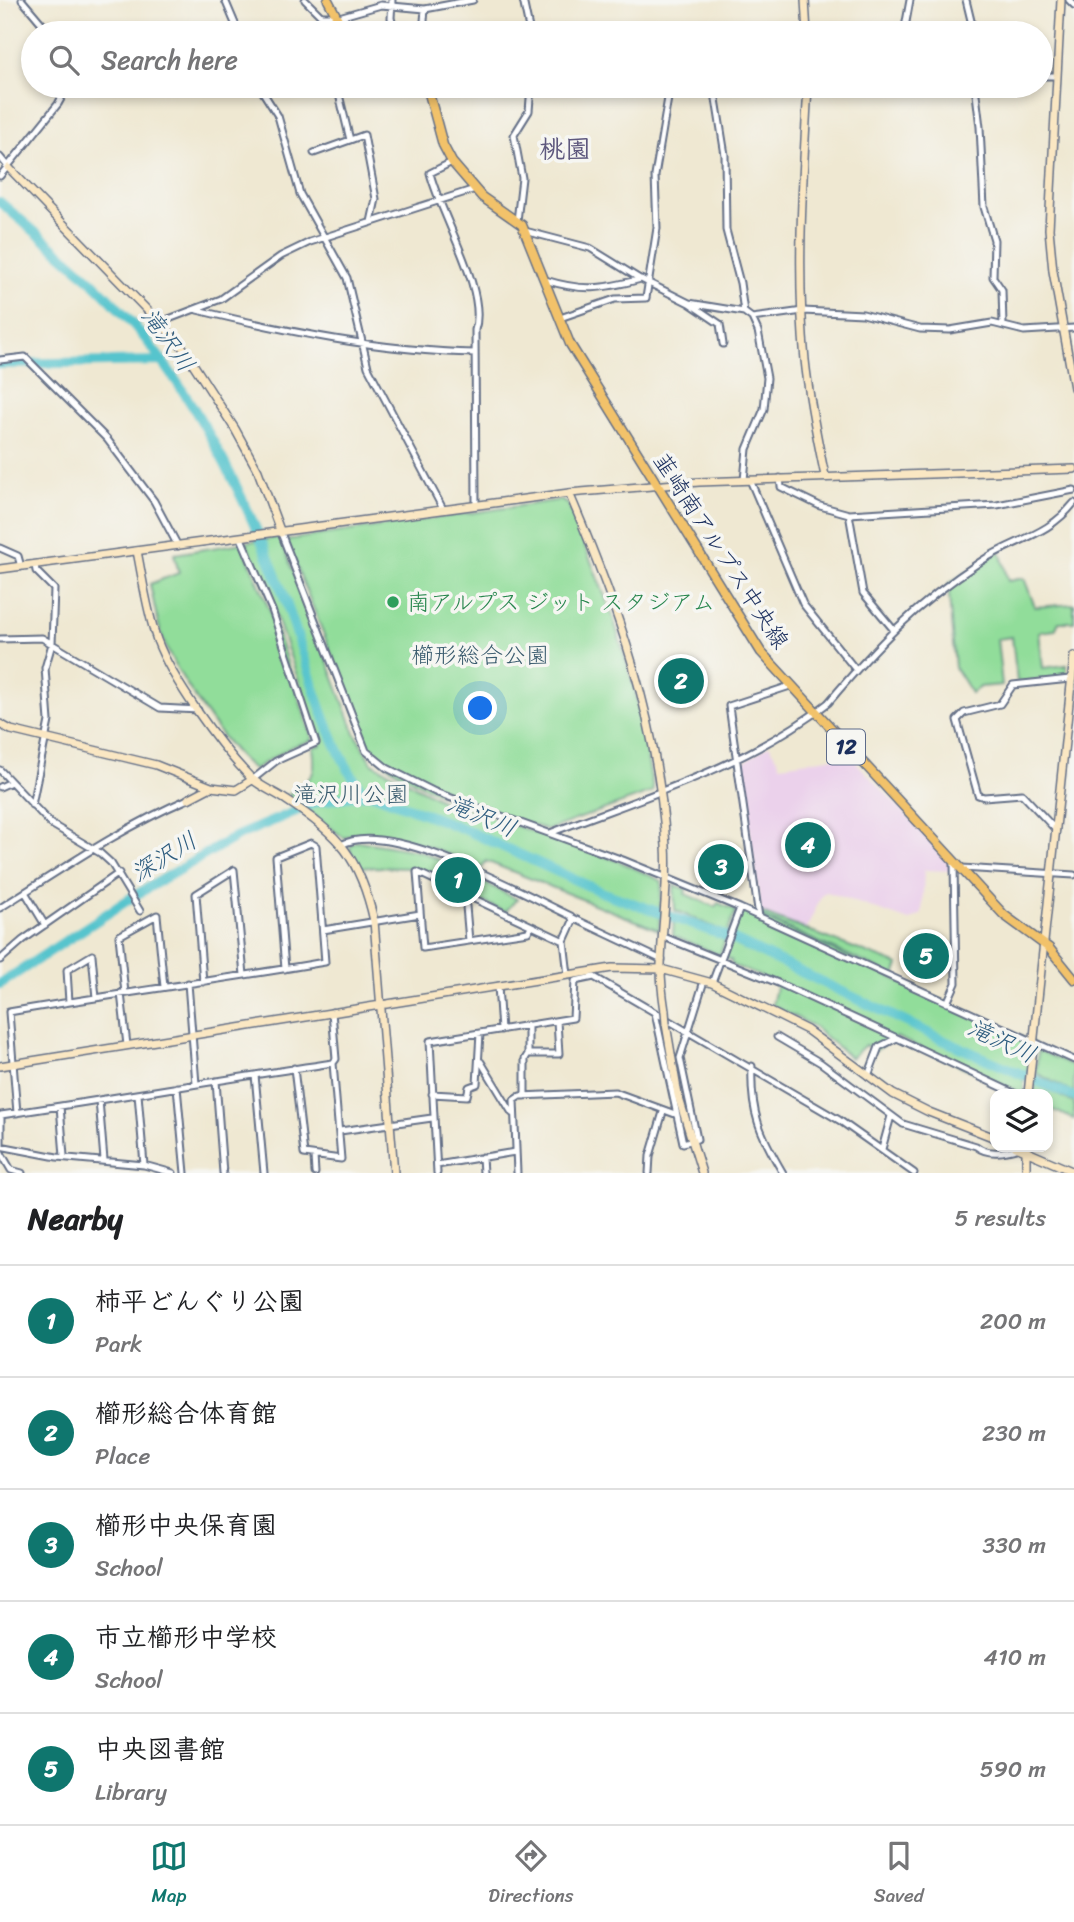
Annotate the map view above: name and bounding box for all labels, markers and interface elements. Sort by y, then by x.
search box [21,21,1053,98]
text: Search here [101,37,238,83]
icon: search [45,41,83,79]
district label: 桃園 [539,126,591,172]
water label: 滝沢川 [130,299,206,381]
street label: 韮崎南アルプス中央線 [642,444,800,658]
place label: 南アルプス ジット スタジアム [407,582,715,623]
marker: 南アルプス ジット スタジアム [385,594,401,610]
park label: 櫛形総合公園 [411,635,549,676]
pin: 2 [658,655,704,707]
your location [463,691,497,725]
road number: 12 [827,730,865,764]
park label: 滝沢川公園 [294,774,409,815]
water label: 滝沢川 [441,783,523,849]
pin: 4 [785,819,831,871]
water label: 深沢川 [122,820,206,894]
pin: 3 [698,841,744,893]
pin: 1 [435,854,481,906]
pin: 5 [903,930,949,982]
water label: 滝沢川 [960,1007,1044,1075]
map controls [990,1089,1053,1152]
button: layers [990,1089,1053,1152]
text: Nearby [28,1192,123,1246]
text: 5 results [955,1198,1046,1239]
text: 柿平どんぐり公園 [95,1278,304,1324]
text: 1 [46,1301,56,1342]
text: 200 m [980,1301,1046,1342]
text: Park [95,1324,142,1365]
text: 櫛形総合体育館 [95,1390,277,1436]
text: 2 [44,1413,58,1454]
text: 230 m [982,1413,1046,1454]
text: Place [95,1436,150,1477]
text: 櫛形中央保育園 [95,1502,277,1548]
text: 3 [45,1525,57,1566]
text: 330 m [983,1525,1046,1566]
text: School [95,1548,163,1589]
text: 市立櫛形中学校 [95,1614,277,1660]
text: 4 [44,1637,58,1678]
text: 410 m [984,1637,1046,1678]
text: School [95,1660,163,1701]
text: 中央図書館 [95,1726,225,1772]
text: 5 [44,1749,58,1790]
text: 590 m [980,1749,1046,1790]
text: Library [95,1772,167,1813]
tab: Map [150,1837,188,1912]
tab: Directions [488,1837,574,1912]
tab: Saved [874,1837,924,1912]

